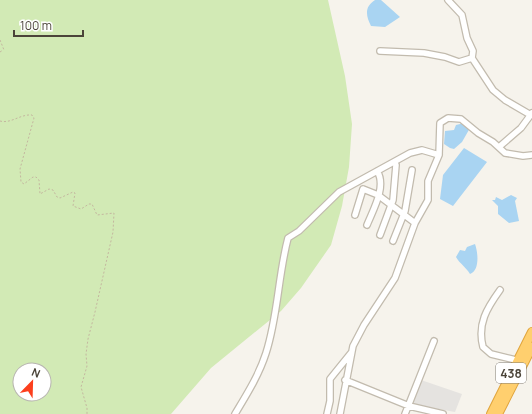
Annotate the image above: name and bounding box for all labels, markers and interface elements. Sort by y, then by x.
scale bar [14,12,83,38]
text: 100 m [20,17,52,34]
north arrow [12,362,52,402]
road number: 438 [496,363,526,383]
text: N [30,364,43,381]

